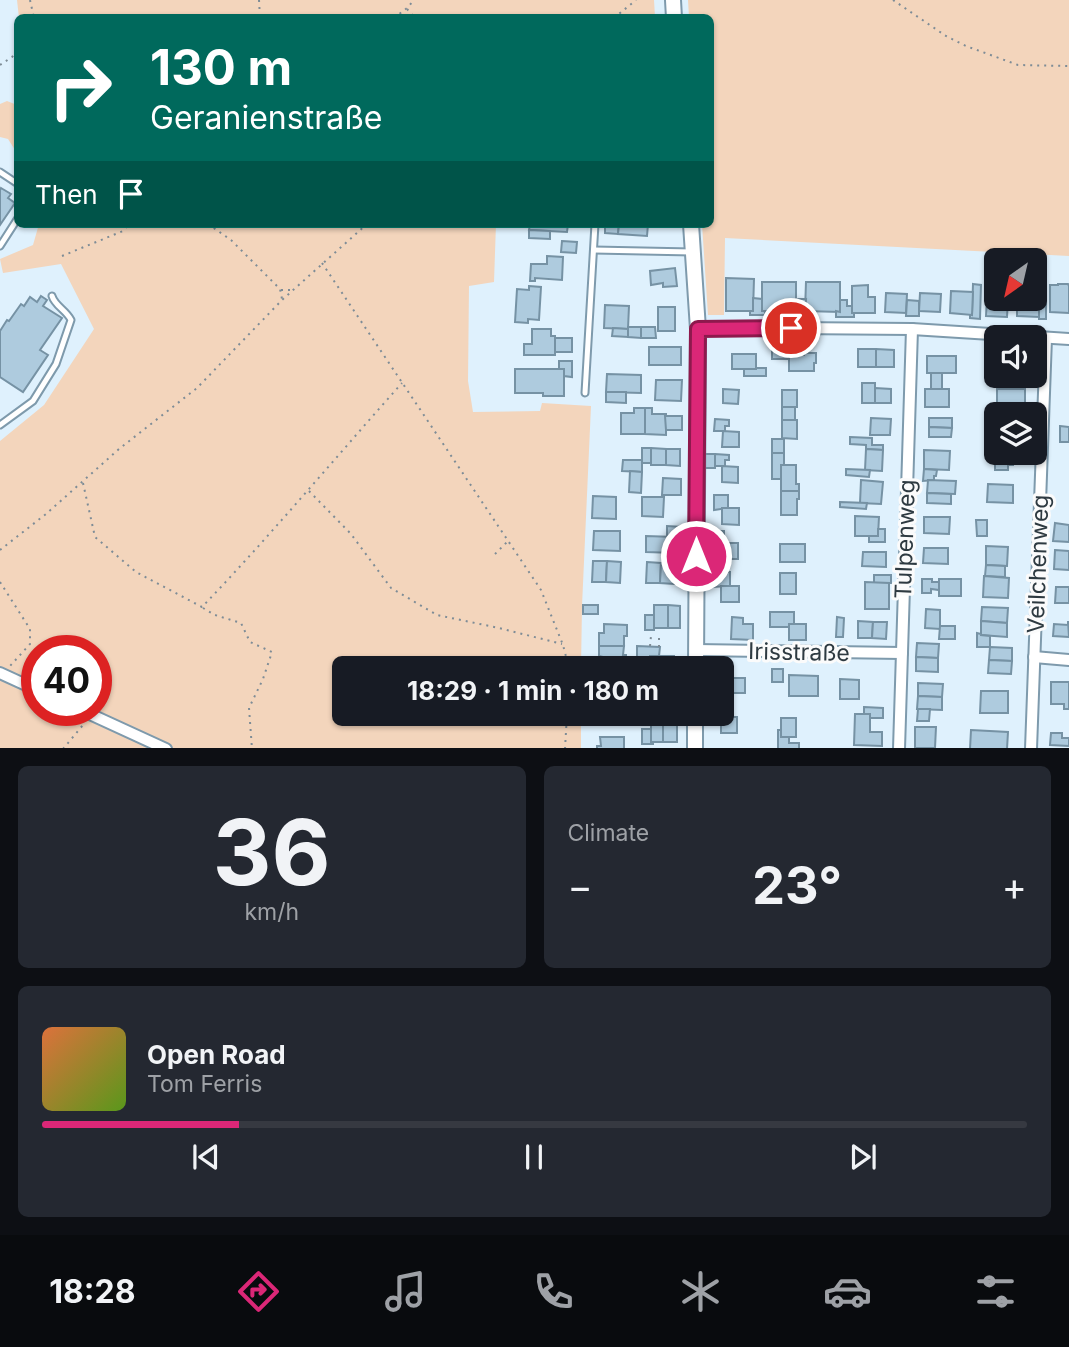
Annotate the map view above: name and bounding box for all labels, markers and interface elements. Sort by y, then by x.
text: 130 m [150,38,292,97]
icon: right [35,42,126,133]
text: Geranienstraße [150,98,383,137]
icon: arrive [112,175,150,213]
text: Then [35,179,98,210]
north arrow [984,248,1046,312]
map controls [984,248,1047,465]
pin [761,298,821,358]
icon: arrive [772,309,810,347]
button: sound [984,325,1047,388]
button: layers [984,402,1047,465]
street label: Tulpenweg [889,479,921,599]
street label: Veilchenweg [1022,494,1054,634]
position arrow [659,519,733,593]
speed limit sign: 40 [21,635,112,726]
street label: Irisstraße [748,637,850,667]
text: 18:29 · 1 min · 180 m [407,675,659,706]
text: 36 [213,797,331,907]
text: Climate [568,819,649,847]
text: 23° [752,854,842,917]
text: − [568,863,593,909]
text: + [1002,863,1027,909]
text: km/h [244,898,299,926]
text: Open Road [147,1039,286,1070]
text: Tom Ferris [147,1070,262,1098]
icon: previous [187,1138,225,1176]
icon: pause [515,1138,553,1176]
icon: next [844,1138,882,1176]
icon: directions [234,1267,283,1316]
icon: music [381,1267,430,1316]
icon: phone [529,1267,578,1316]
icon: climate [676,1267,725,1316]
icon: car [823,1267,872,1316]
icon: filters [971,1267,1020,1316]
text: 18:28 [49,1272,135,1311]

